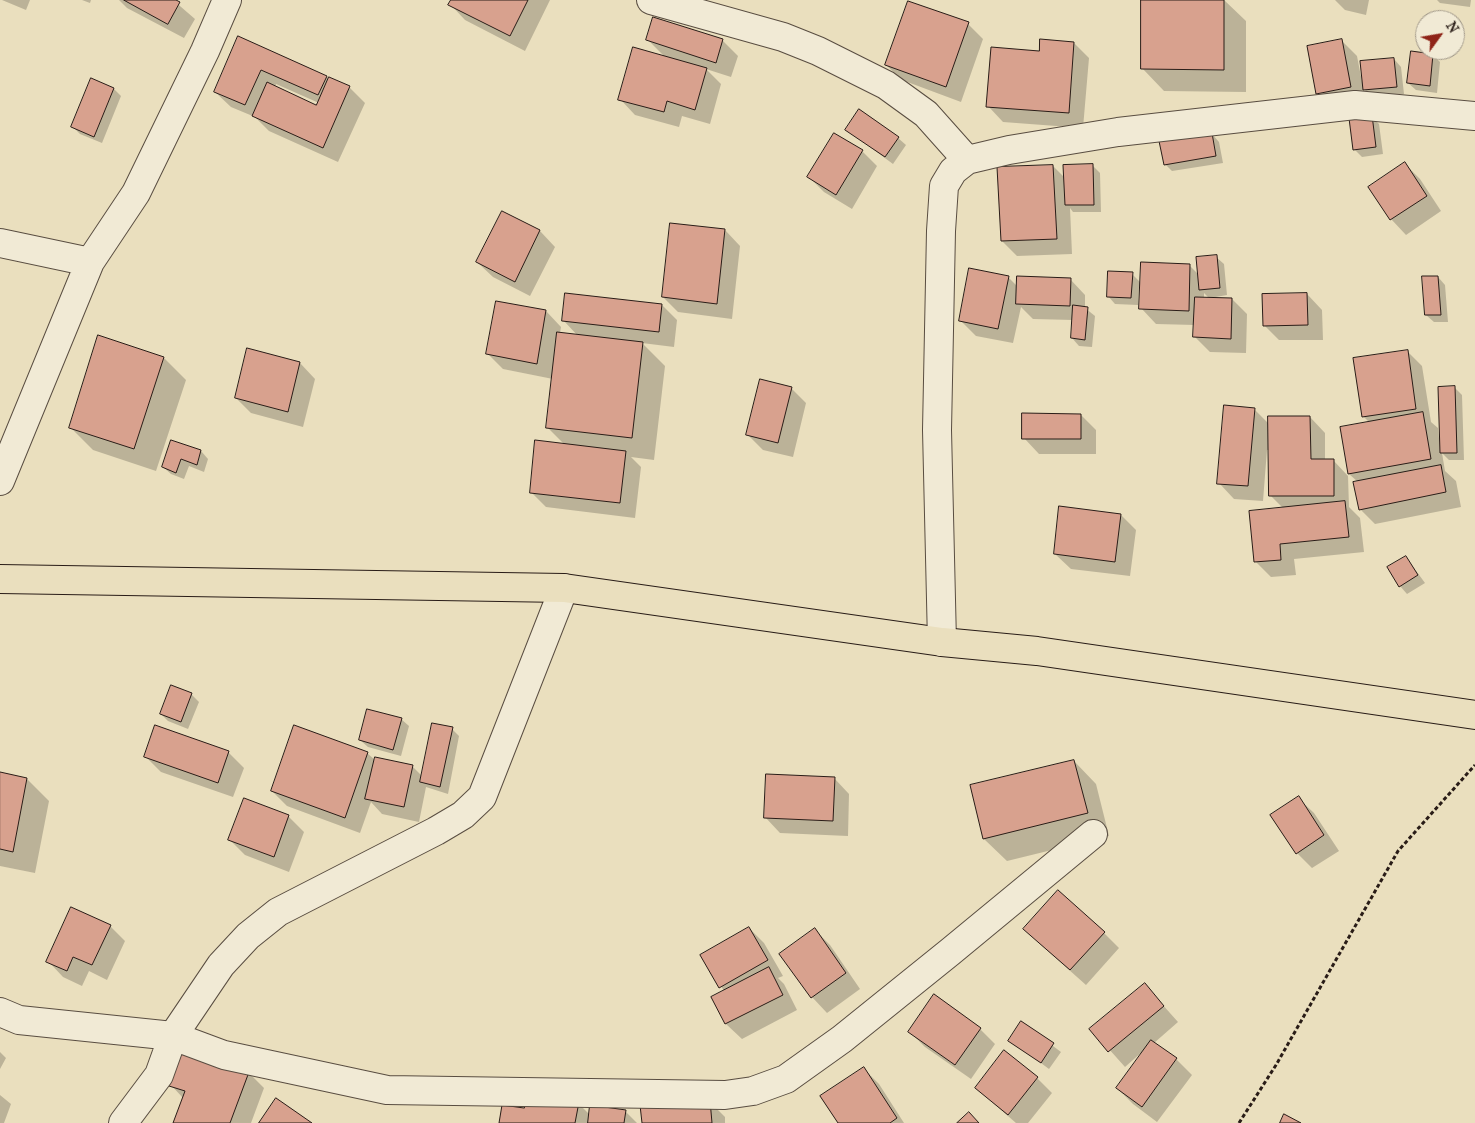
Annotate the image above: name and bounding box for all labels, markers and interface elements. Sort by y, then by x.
north arrow [1415,10,1465,60]
text: N [1442,18,1462,36]

